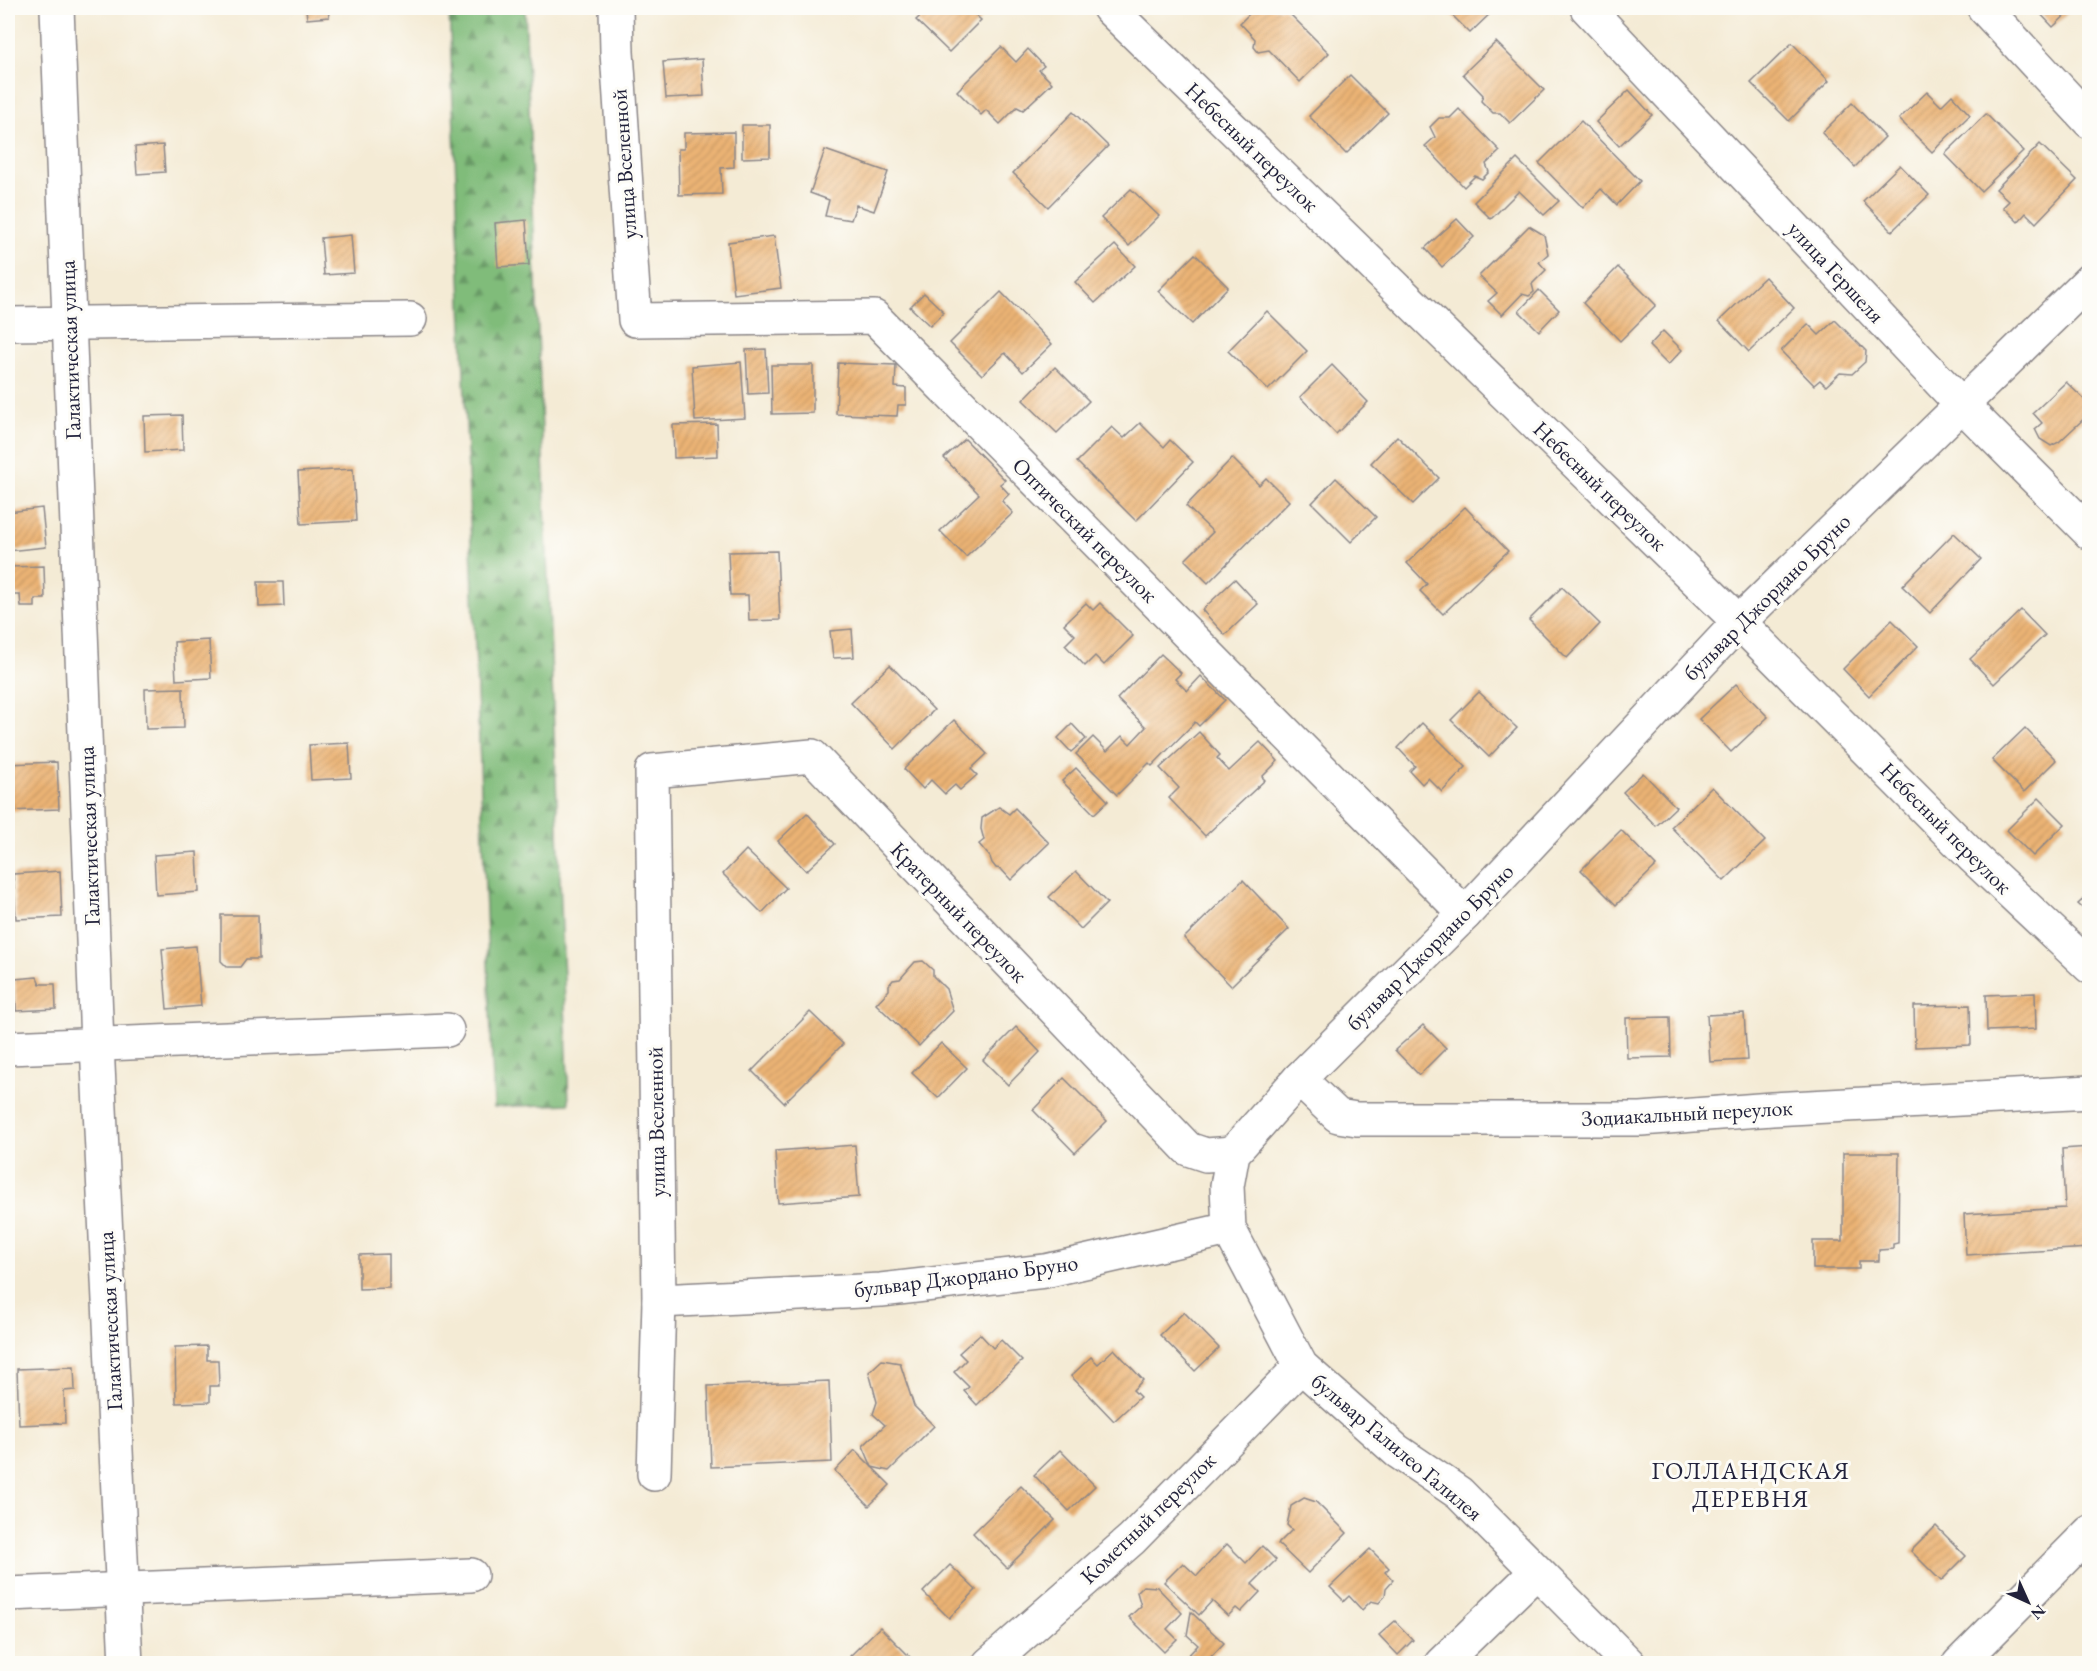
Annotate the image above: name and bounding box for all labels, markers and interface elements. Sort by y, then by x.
street label: Небесный переулок [1179,76,1326,219]
street label: улица Вселенной [604,88,644,240]
street label: улица Гершеля [1781,215,1891,329]
street label: Галактическая улица [52,260,88,440]
street label: Небесный переулок [1527,415,1674,558]
street label: Оптический переулок [1006,451,1164,609]
street label: бульвар Джордано Бруно [1677,507,1857,687]
street label: Галактическая улица [71,746,107,926]
street label: Небесный переулок [1874,756,2019,901]
street label: Кратерный переулок [884,835,1034,989]
street label: бульвар Джордано Бруно [1340,857,1520,1037]
street label: улица Вселенной [640,1046,672,1197]
street label: Зодиакальный переулок [1581,1093,1794,1133]
street label: Галактическая улица [91,1230,129,1411]
street label: бульвар Джордано Бруно [852,1248,1080,1304]
street label: бульвар Галилео Галилея [1305,1367,1489,1527]
street label: Кометный переулок [1074,1445,1222,1590]
district label: ГОЛЛАНДСКАЯ ДЕРЕВНЯ [1652,1455,1850,1514]
north arrow [1998,1572,2058,1632]
text: N [2026,1600,2050,1624]

